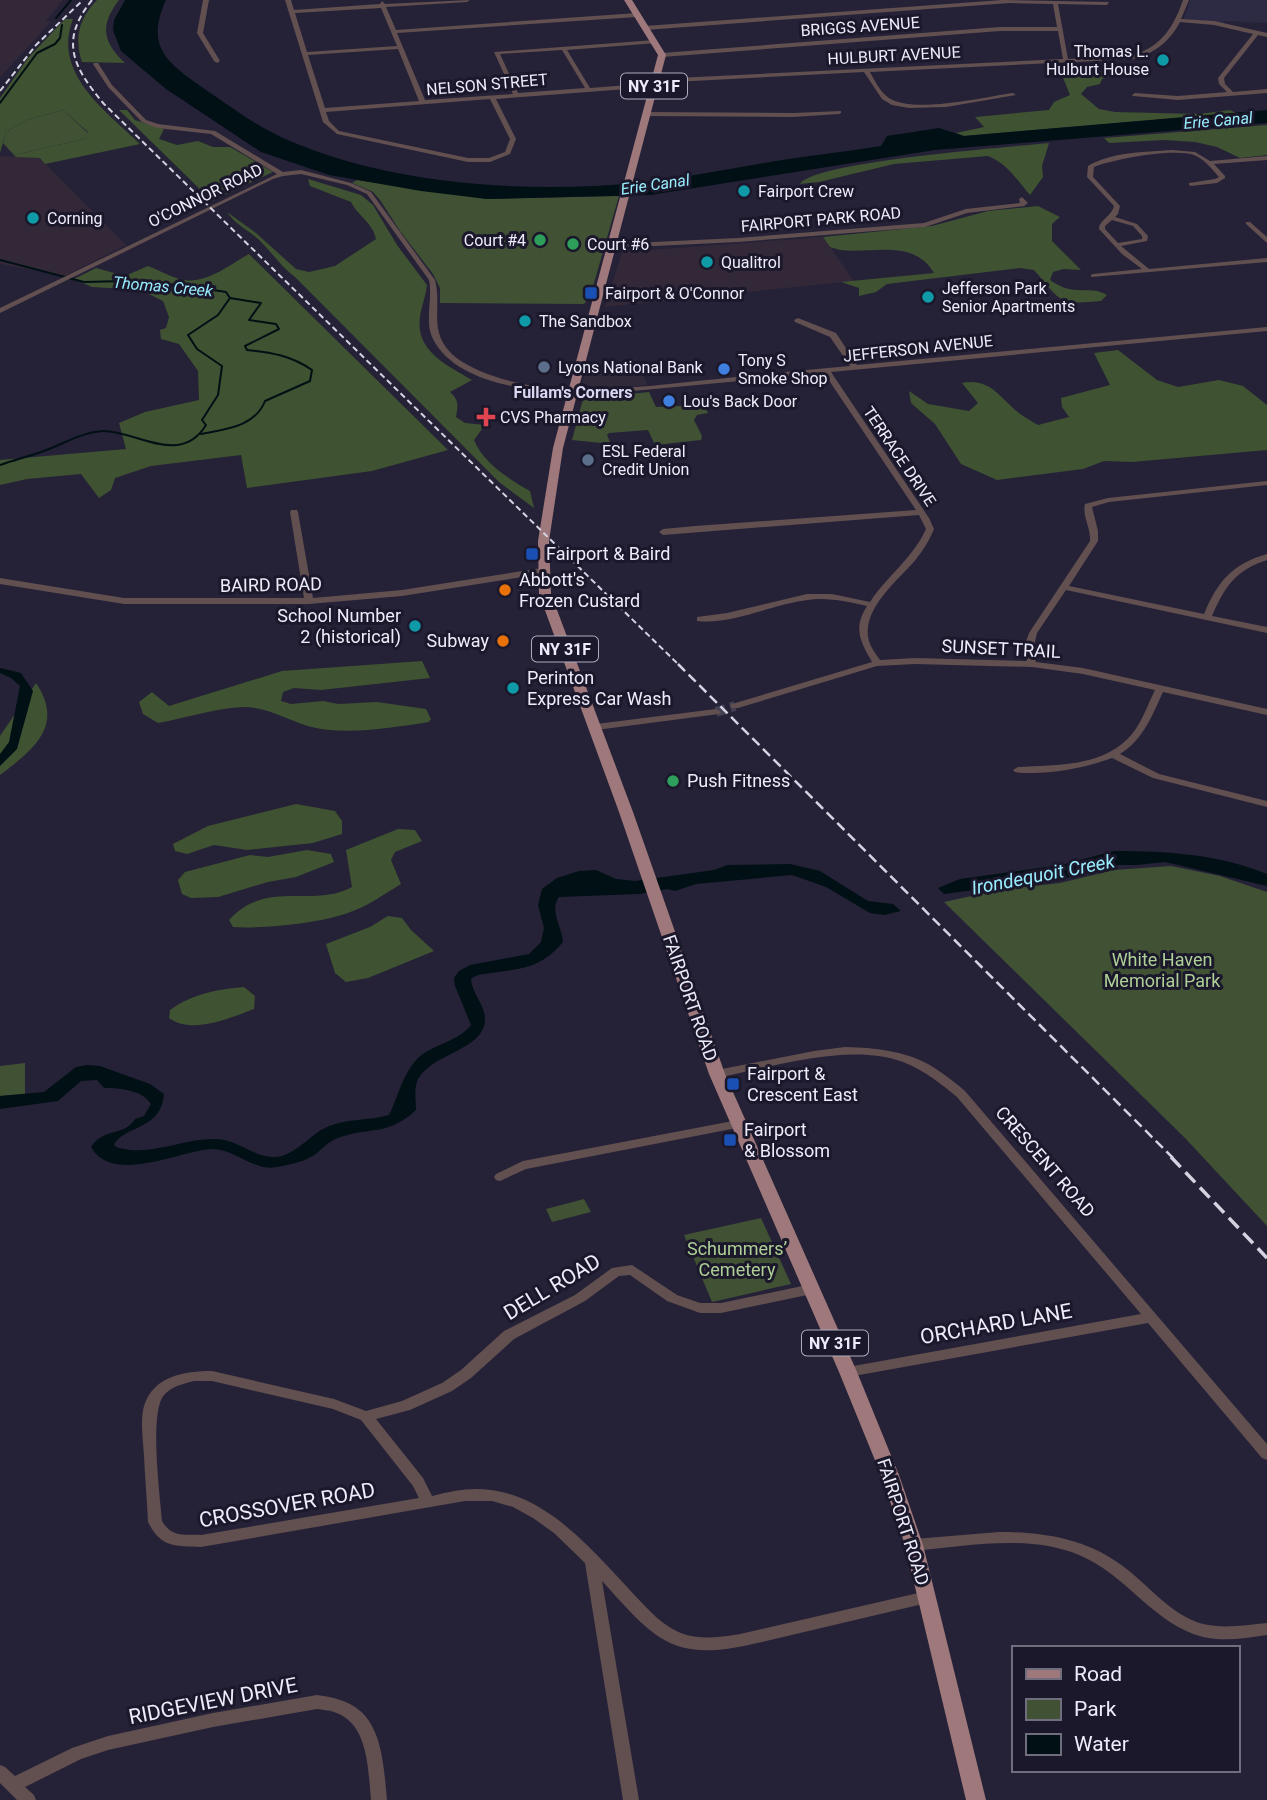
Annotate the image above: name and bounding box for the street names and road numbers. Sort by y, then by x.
street label: BRIGGS AVENUE [800,13,920,40]
street label: HULBURT AVENUE [827,43,961,68]
street label: NELSON STREET [426,70,549,99]
road number: NY 31F [621,74,687,99]
street label: O'CONNOR ROAD [145,160,265,231]
street label: FAIRPORT PARK ROAD [740,203,902,236]
street label: JEFFERSON AVENUE [842,331,994,366]
street label: TERRACE DRIVE [859,403,940,510]
street label: BAIRD ROAD [220,573,322,596]
street label: SUNSET TRAIL [941,635,1061,662]
road number: NY 31F [532,636,598,662]
street label: FAIRPORT ROAD [659,932,722,1064]
street label: CRESCENT ROAD [992,1102,1099,1221]
street label: DELL ROAD [499,1249,605,1325]
street label: ORCHARD LANE [918,1299,1074,1349]
road number: NY 31F [802,1330,868,1356]
street label: FAIRPORT ROAD [873,1456,934,1588]
street label: CROSSOVER ROAD [197,1478,377,1532]
street label: RIDGEVIEW DRIVE [127,1673,299,1729]

